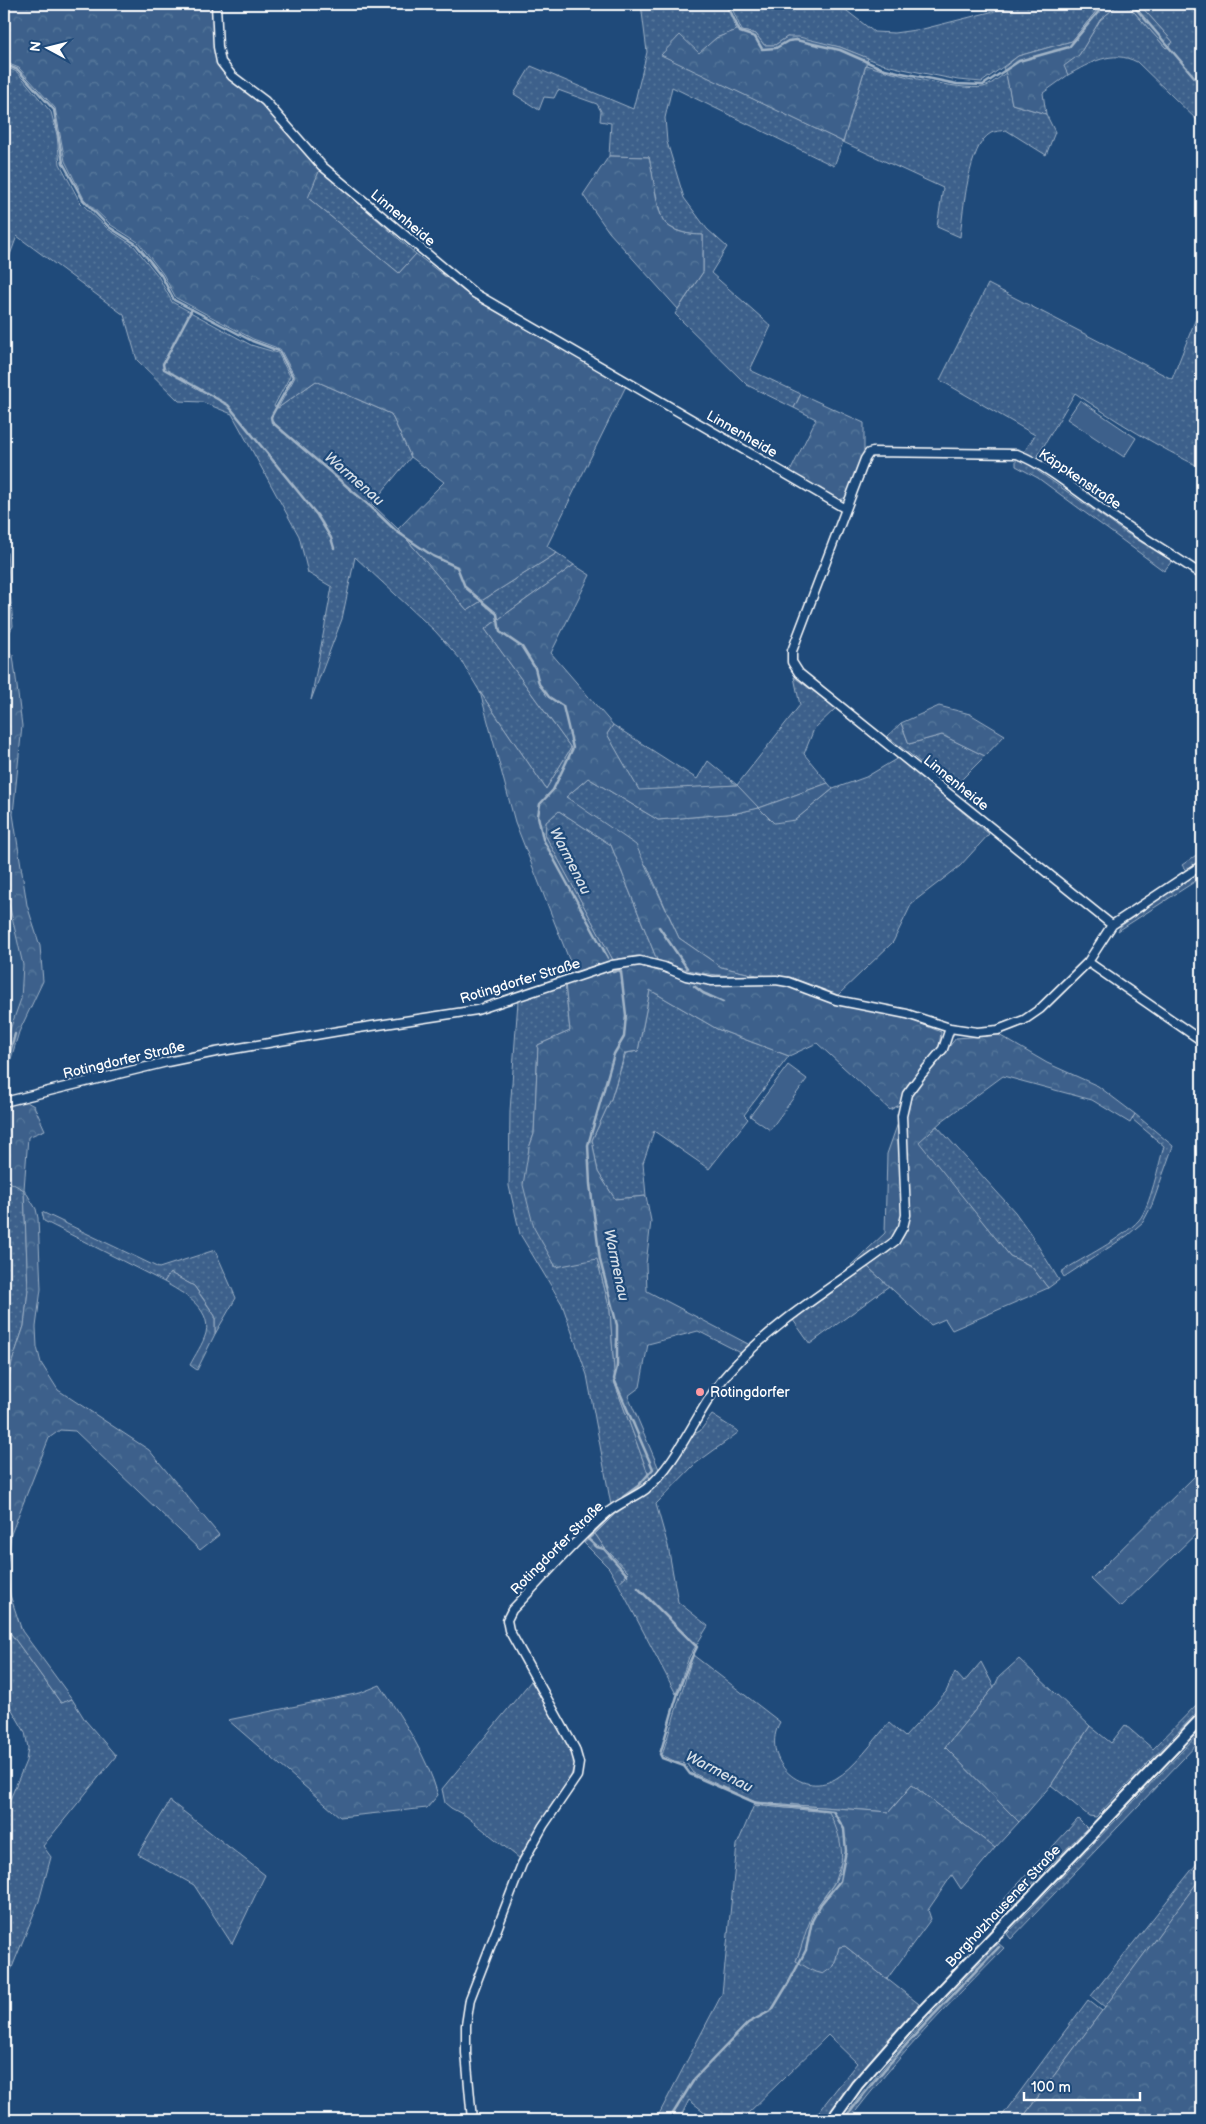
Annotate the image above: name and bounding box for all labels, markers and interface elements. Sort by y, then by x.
north arrow [22,22,72,72]
text: N [27,40,45,53]
street label: Linnenheide [367,186,439,250]
street label: Linnenheide [704,407,780,461]
street label: Käppkenstraße [1035,445,1125,513]
water label: Warmenau [320,448,388,511]
street label: Linnenheide [920,752,992,814]
water label: Warmenau [545,824,595,898]
street label: Rotingdorfer Straße [458,955,582,1007]
street label: Rotingdorfer Straße [61,1038,187,1082]
water label: Warmenau [599,1227,633,1303]
place label: Rotingdorfer [710,1384,790,1401]
marker: Rotingdorfer [694,1386,706,1398]
street label: Rotingdorfer Straße [507,1498,607,1598]
water label: Warmenau [682,1747,756,1797]
street label: Borgholzhausener Straße [942,1841,1064,1971]
scale bar [1024,2069,1140,2101]
text: 100 m [1031,2078,1071,2097]

